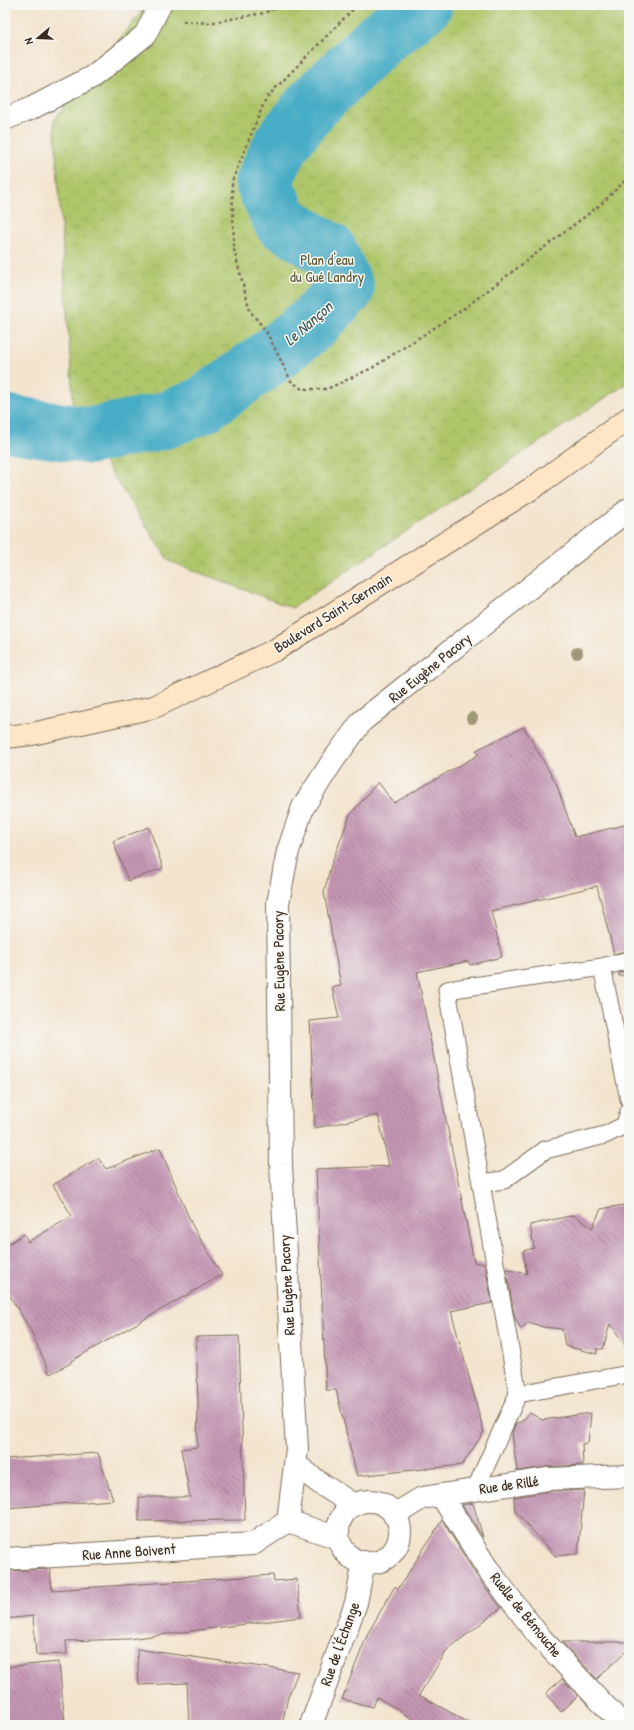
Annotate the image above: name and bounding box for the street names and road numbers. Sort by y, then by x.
street label: Boulevard Saint-Germain [270,568,396,657]
street label: Rue Eugène Pacory [384,628,475,707]
street label: Rue Eugène Pacory [267,910,290,1012]
street label: Rue Eugène Pacory [273,1234,300,1336]
street label: Rue de Rillé [478,1470,540,1499]
street label: Rue Anne Boivent [82,1538,177,1565]
street label: Ruelle de Bémouche [486,1568,567,1662]
street label: Rue de l'Échange [315,1599,364,1689]

